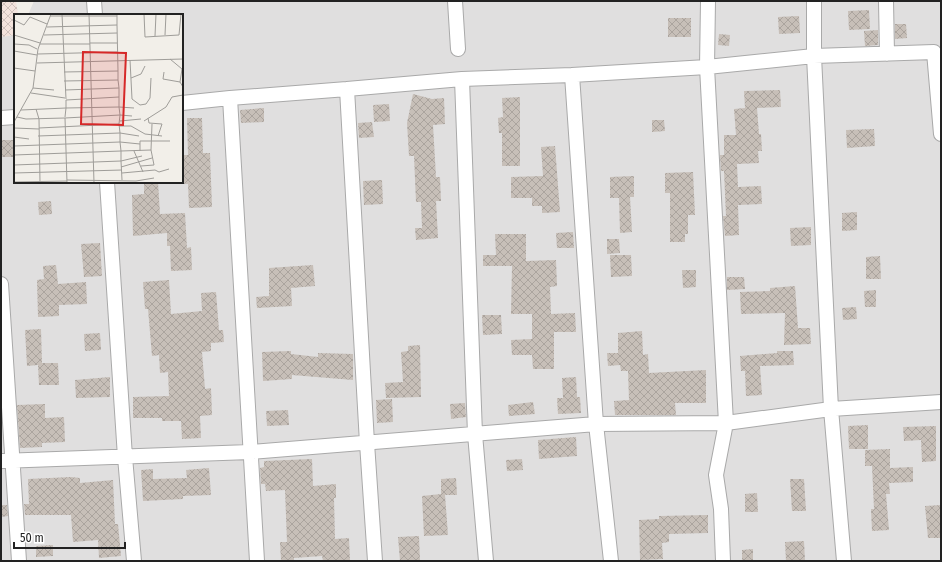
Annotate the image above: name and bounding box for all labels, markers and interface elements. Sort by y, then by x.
inset map [14,14,183,183]
scale bar [14,524,125,550]
text: 50 m [20,531,44,545]

